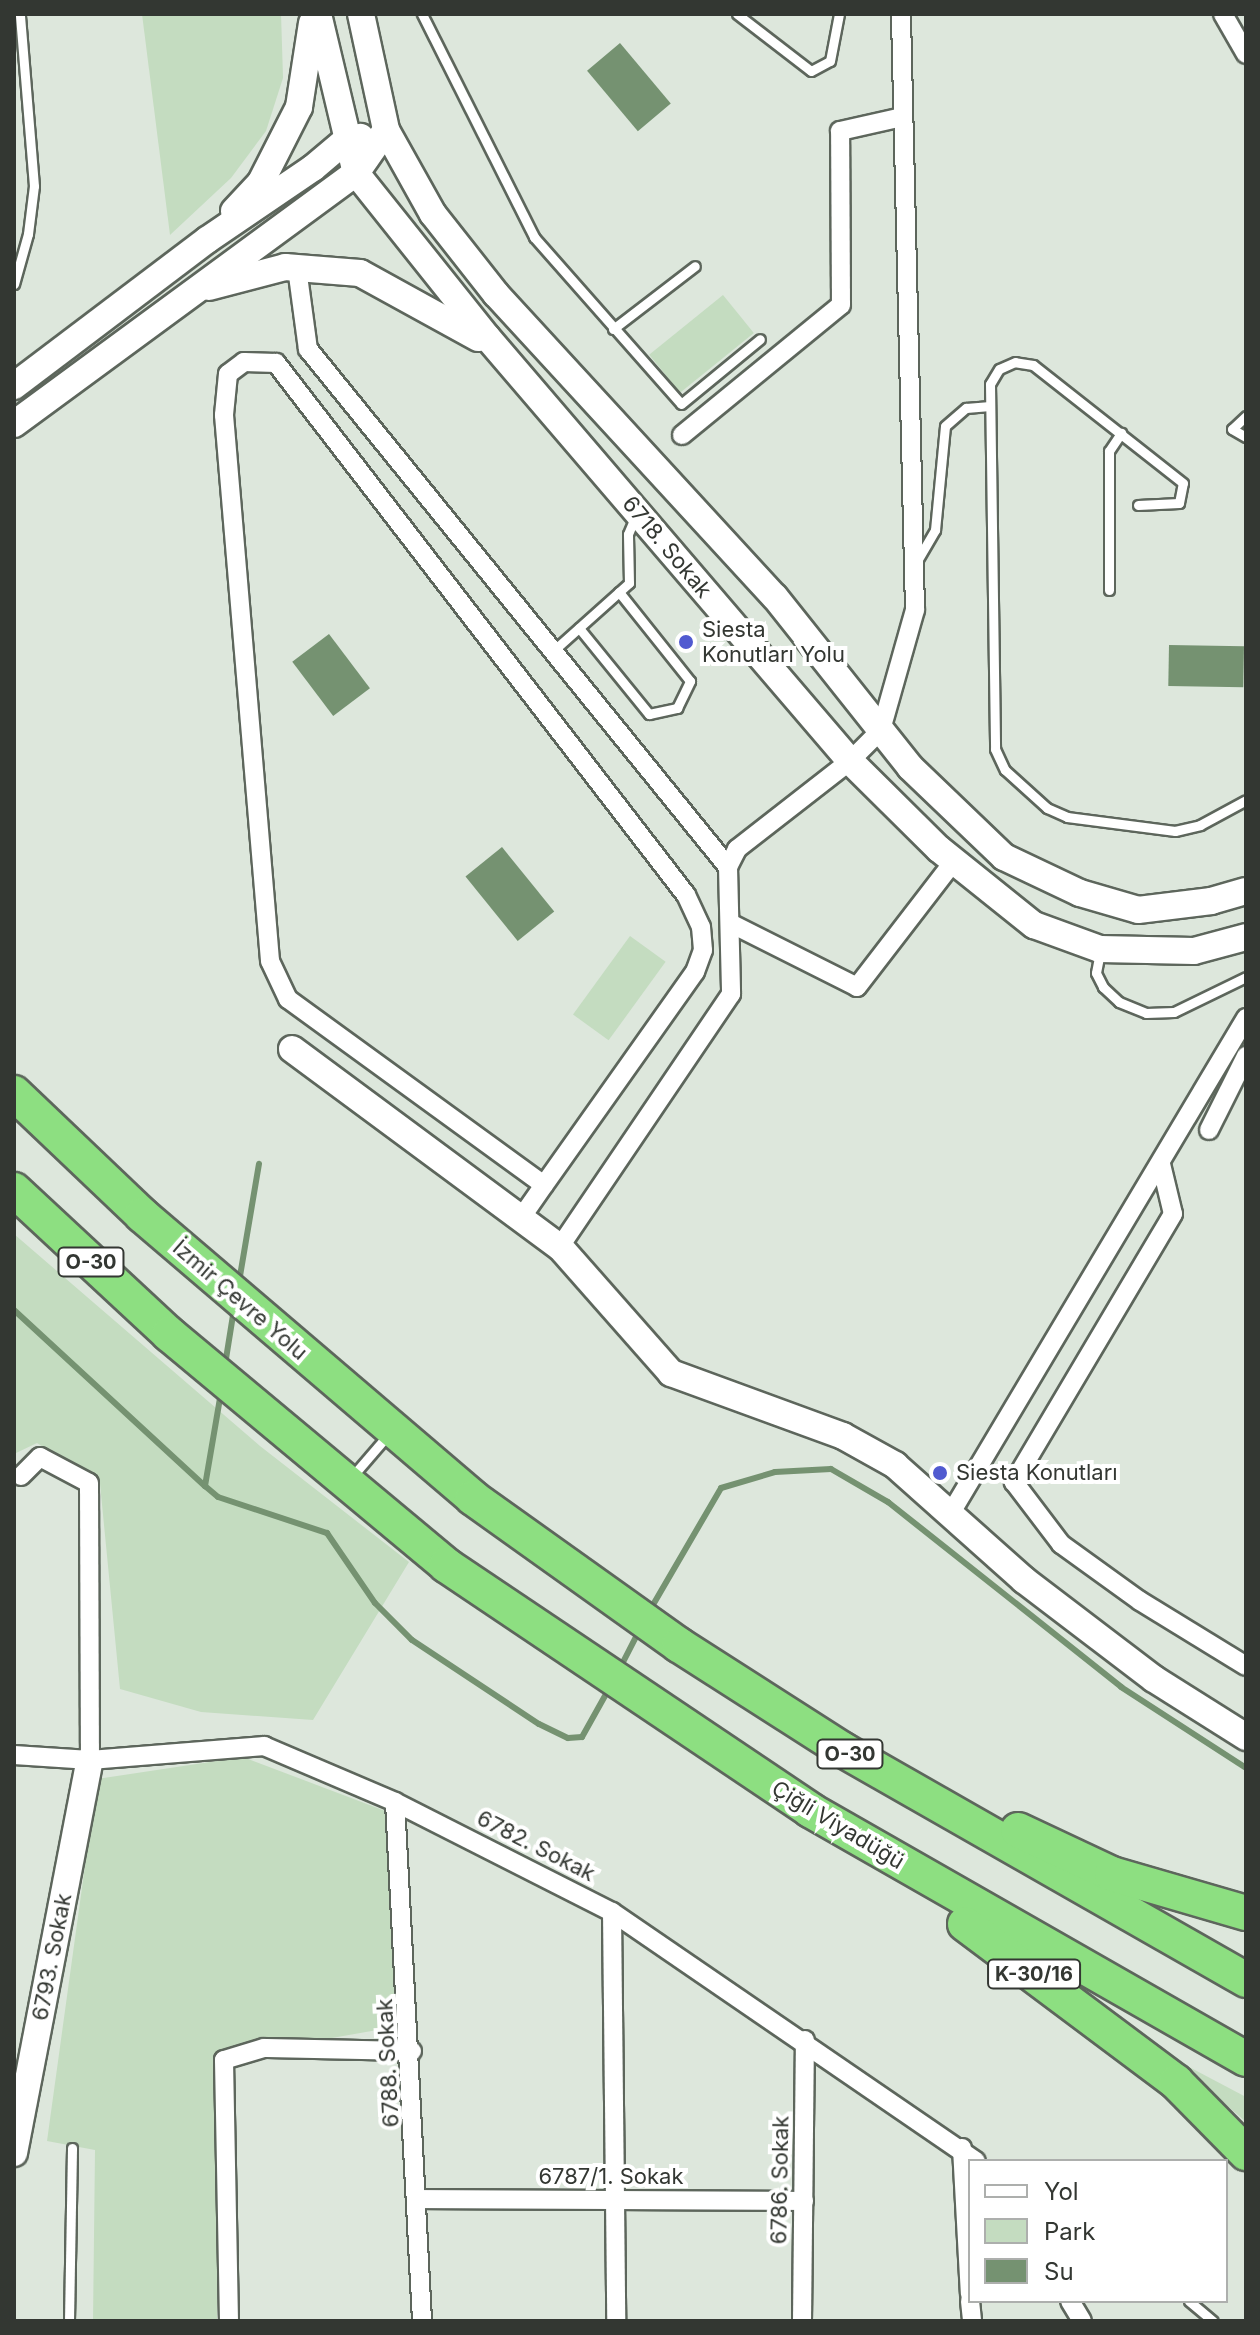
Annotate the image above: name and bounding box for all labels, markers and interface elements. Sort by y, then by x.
street label: 6718. Sokak [617,491,717,603]
place label: Siesta Konutları Yolu [702,616,845,668]
marker: Siesta Konutları Yolu [677,633,695,651]
street label: İzmir Çevre Yolu [167,1234,313,1366]
road number: O-30 [57,1246,125,1278]
place label: Siesta Konutları [956,1460,1118,1486]
marker: Siesta Konutları [931,1464,949,1482]
road number: O-30 [816,1738,884,1770]
street label: Çiğli Viyadüğü [767,1775,909,1875]
street label: 6782. Sokak [472,1805,600,1887]
street label: 6793. Sokak [27,1891,77,2023]
road number: K-30/16 [986,1958,1082,1990]
street label: 6788. Sokak [371,1998,405,2128]
street label: 6786. Sokak [766,2115,794,2245]
legend [968,2159,1228,2303]
street label: 6787/1. Sokak [538,2164,684,2190]
text: Yol [1044,2177,1079,2206]
text: Park [1044,2217,1095,2246]
text: Su [1044,2257,1074,2286]

